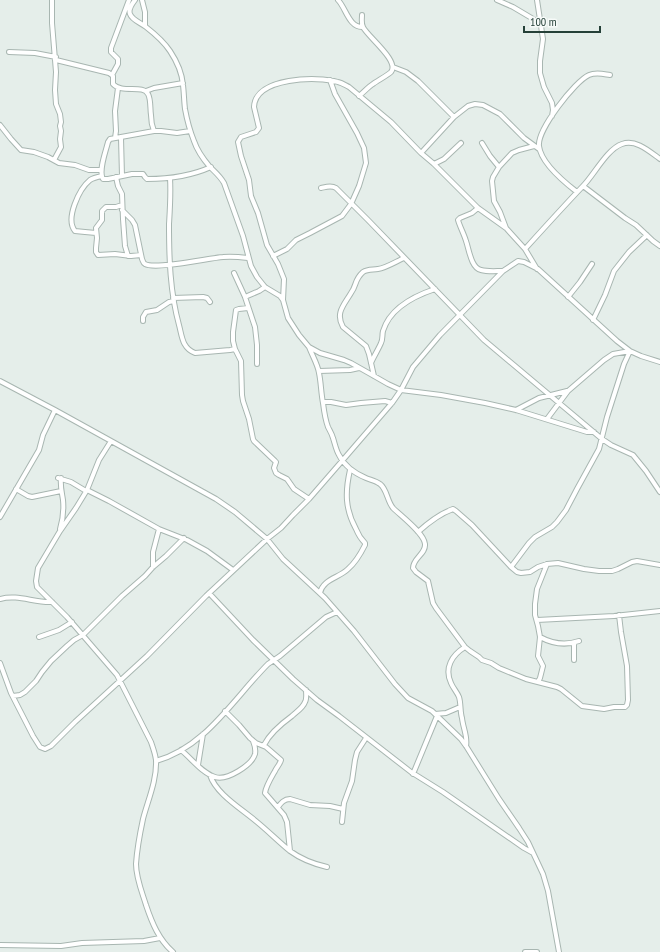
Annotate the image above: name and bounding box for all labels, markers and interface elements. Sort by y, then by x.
scale bar [524,8,600,34]
text: 100 m [530,14,557,29]

